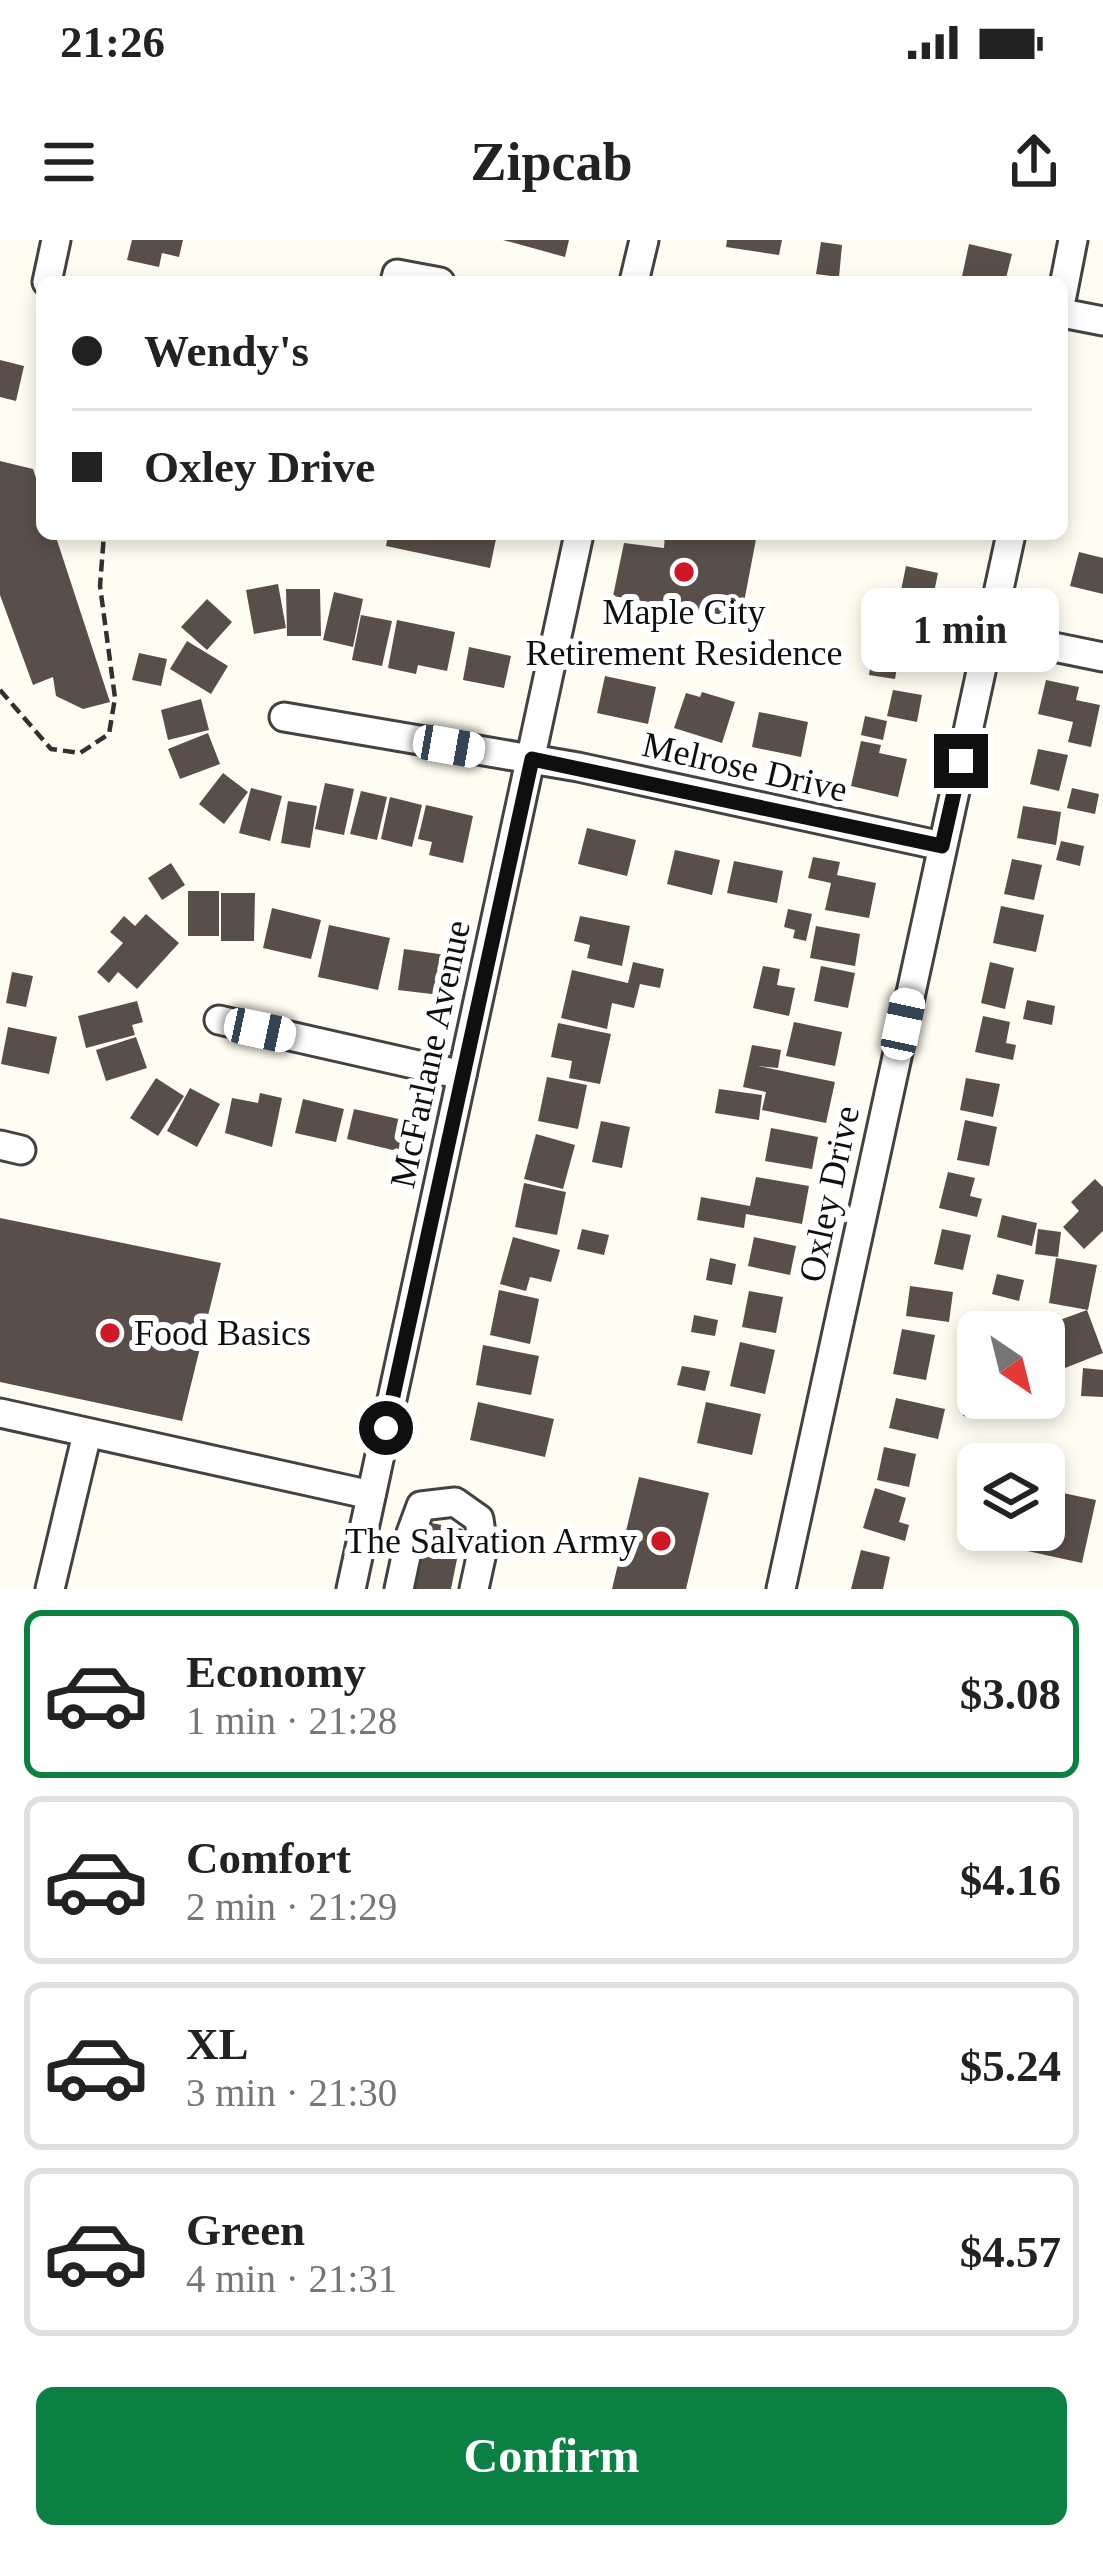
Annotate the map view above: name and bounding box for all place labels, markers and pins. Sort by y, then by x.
marker: Maple City Retirement Residence [671,559,697,585]
place label: Maple City Retirement Residence [526,592,842,673]
place label: Food Basics [134,1313,311,1353]
marker: Food Basics [97,1320,123,1346]
place label: The Salvation Army [345,1521,637,1561]
marker: The Salvation Army [648,1528,674,1554]

